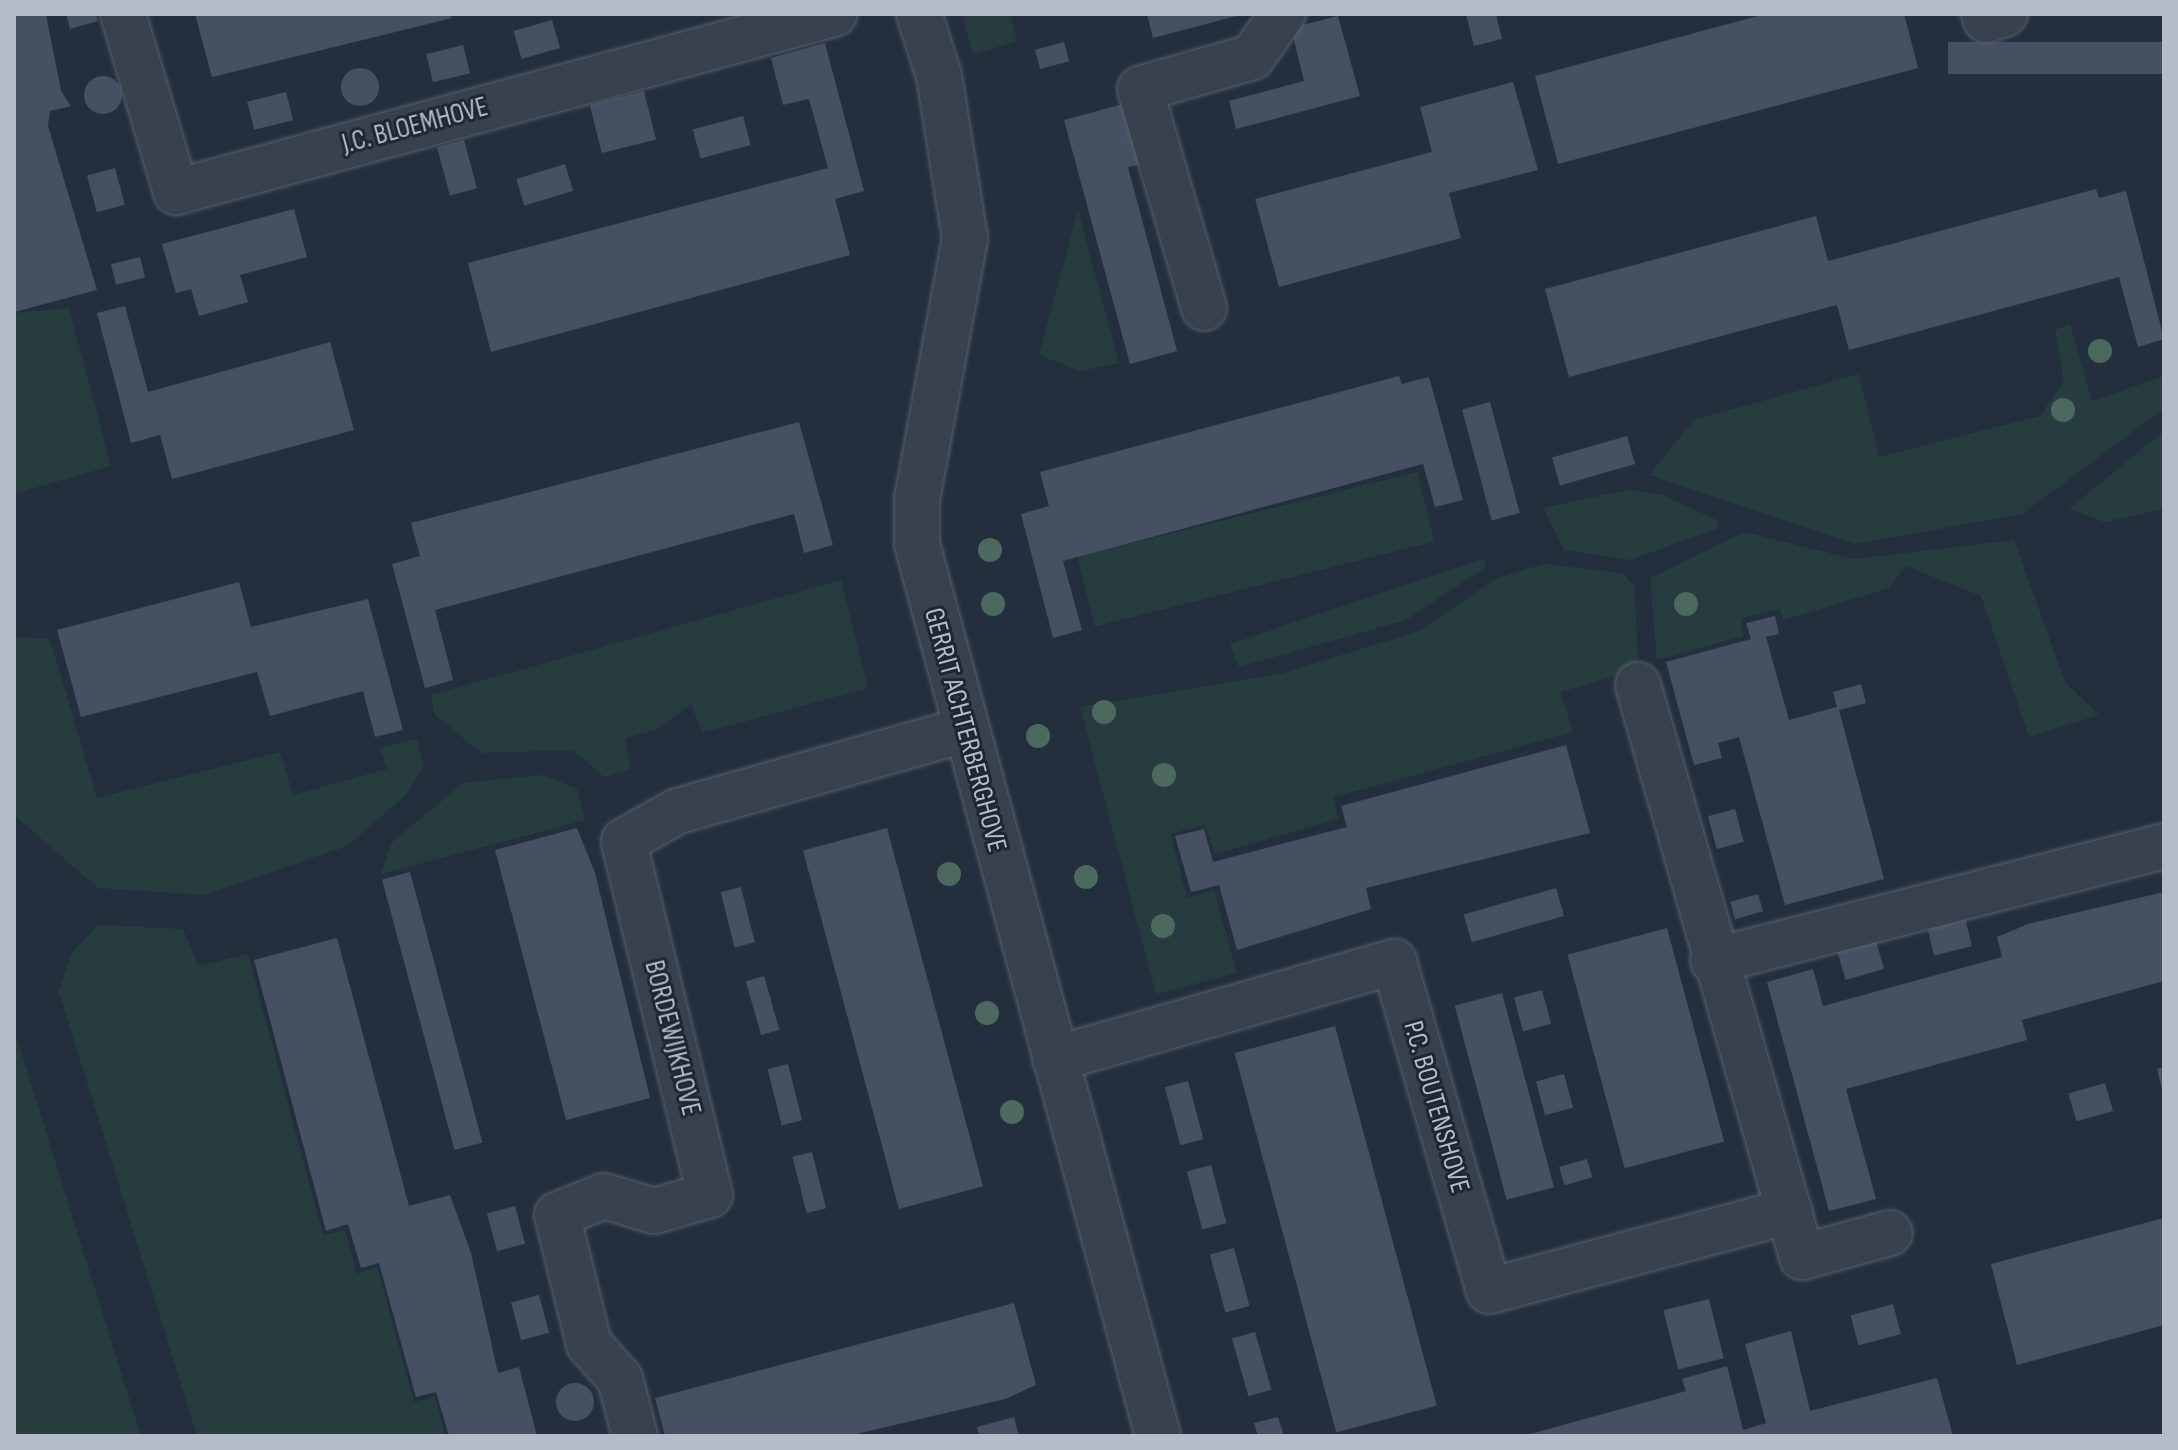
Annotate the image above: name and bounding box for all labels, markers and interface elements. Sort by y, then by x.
street label: J.C. BLOEMHOVE [338,90,492,162]
street label: GERRIT ACHTERBERGHOVE [916,604,1014,856]
street label: BORDEWIJKHOVE [637,957,707,1119]
street label: P.C. BOUTENSHOVE [1395,1017,1477,1197]

